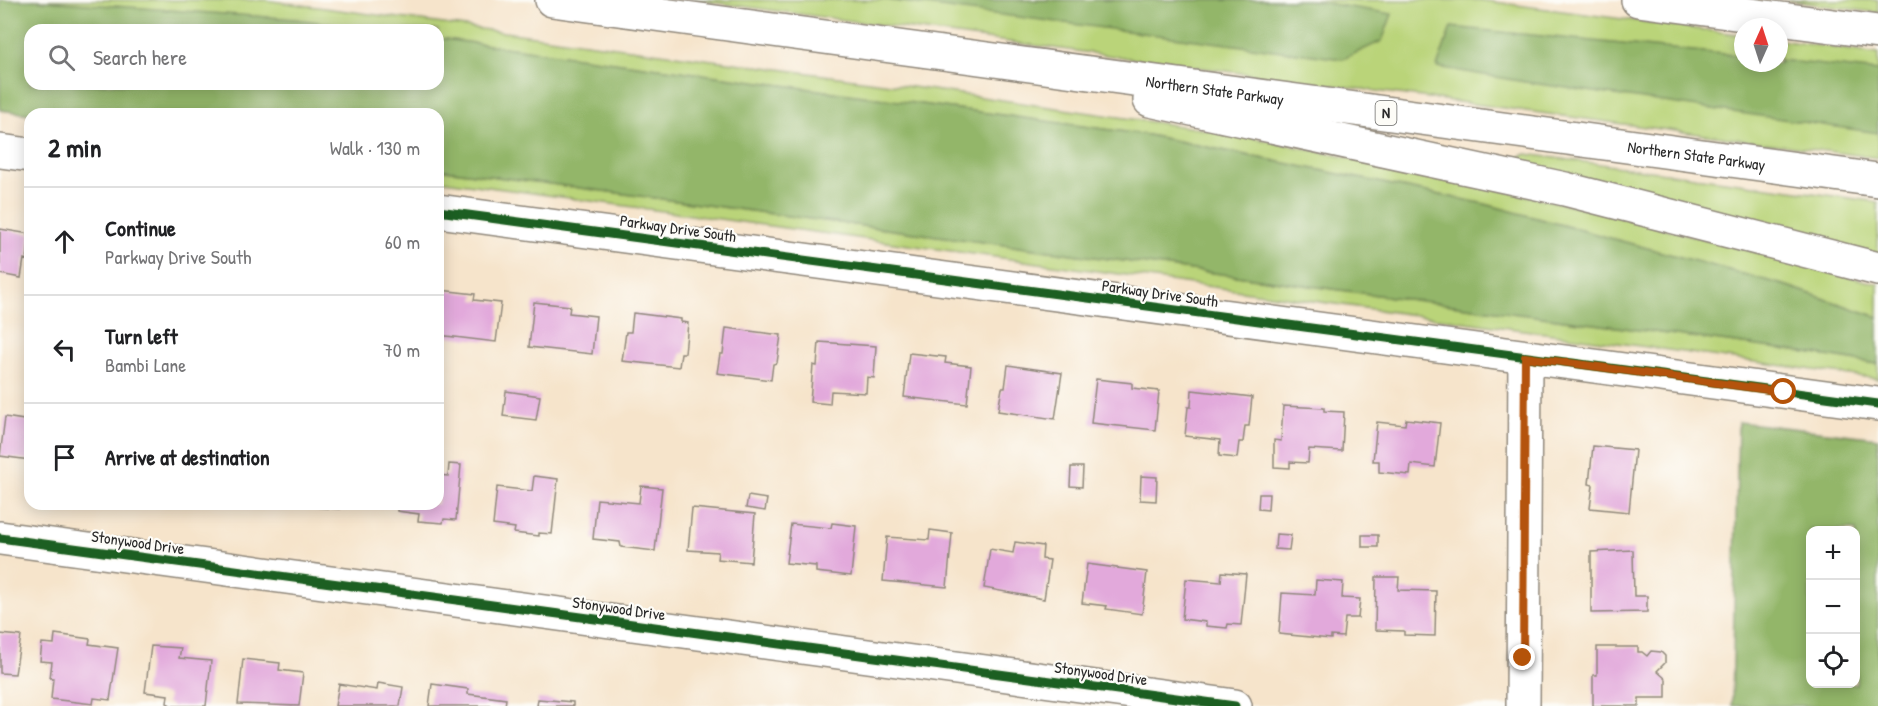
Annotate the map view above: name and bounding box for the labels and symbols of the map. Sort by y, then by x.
north arrow [1734,18,1788,72]
street label: Northern State Parkway [1145,70,1285,110]
road number: N [1376,101,1396,125]
street label: Northern State Parkway [1626,135,1767,176]
street label: Parkway Drive South [618,209,738,247]
street label: Parkway Drive South [1100,274,1220,312]
route start [1770,378,1796,404]
street label: Stonywood Drive [90,525,187,559]
street label: Stonywood Drive [571,591,668,625]
route end [1509,644,1535,670]
street label: Stonywood Drive [1053,656,1150,690]

